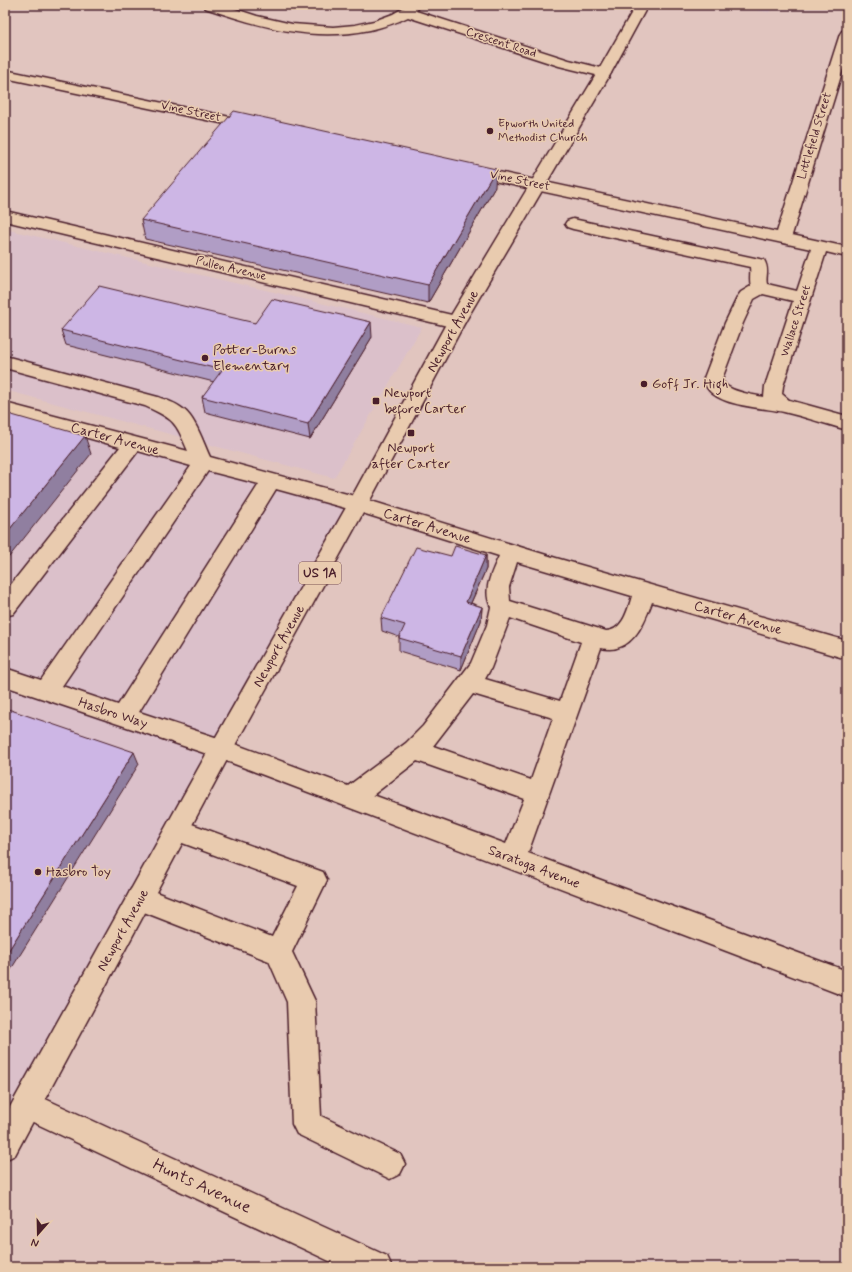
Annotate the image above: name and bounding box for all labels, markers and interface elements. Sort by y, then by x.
street label: Crescent Road [464,24,538,62]
street label: Littlefield Street [794,90,836,182]
street label: Vine Street [160,98,223,126]
place label: Epworth United Methodist Church [498,116,588,146]
marker: Epworth United Methodist Church [485,126,495,136]
street label: Vine Street [489,167,552,195]
street label: Pullen Avenue [194,253,268,285]
street label: Wallace Street [777,283,815,359]
street label: Newport Avenue [423,286,483,375]
place label: Potter-Burns Elementary [213,341,296,375]
marker: Potter-Burns Elementary [200,353,210,363]
place label: Goff Jr. High [652,375,728,395]
marker: Goff Jr. High [639,379,649,389]
place label: Newport before Carter [384,384,466,420]
marker: Newport before Carter [371,396,381,406]
street label: Carter Avenue [69,419,162,460]
marker: Newport after Carter [406,428,416,438]
place label: Newport after Carter [372,439,450,473]
street label: Carter Avenue [381,504,473,548]
road number: US 1A [299,562,341,584]
street label: Carter Avenue [692,597,785,639]
street label: Newport Avenue [249,601,309,690]
street label: Hasbro Way [76,693,150,733]
street label: Saratoga Avenue [485,841,583,893]
place label: Hasbro Toy [46,863,111,881]
marker: Hasbro Toy [33,867,43,877]
street label: Newport Avenue [93,885,153,974]
street label: Hunts Avenue [149,1154,255,1218]
north arrow [18,1214,58,1254]
text: N [29,1235,41,1250]

